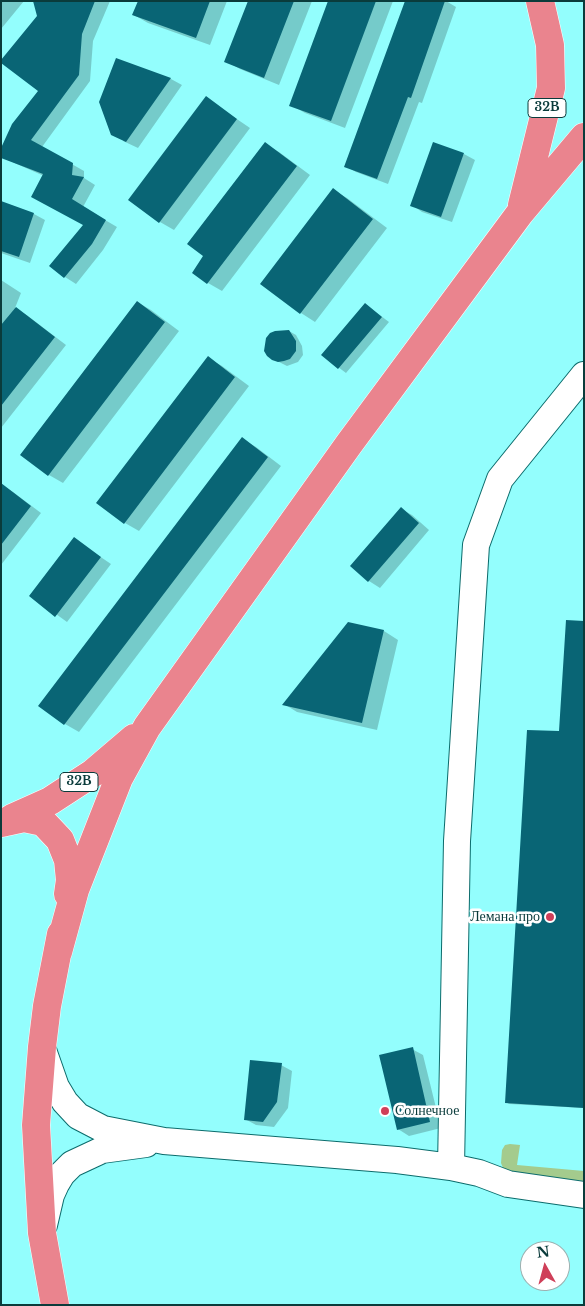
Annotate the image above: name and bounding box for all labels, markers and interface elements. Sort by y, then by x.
road number: 32B [528,99,566,118]
road number: 32B [60,772,98,792]
place label: Лемана про [470,909,540,925]
marker: Лемана про [544,911,556,923]
place label: Солнечное [395,1103,459,1119]
marker: Солнечное [379,1105,391,1117]
north arrow [520,1241,570,1291]
text: N [536,1242,551,1262]

